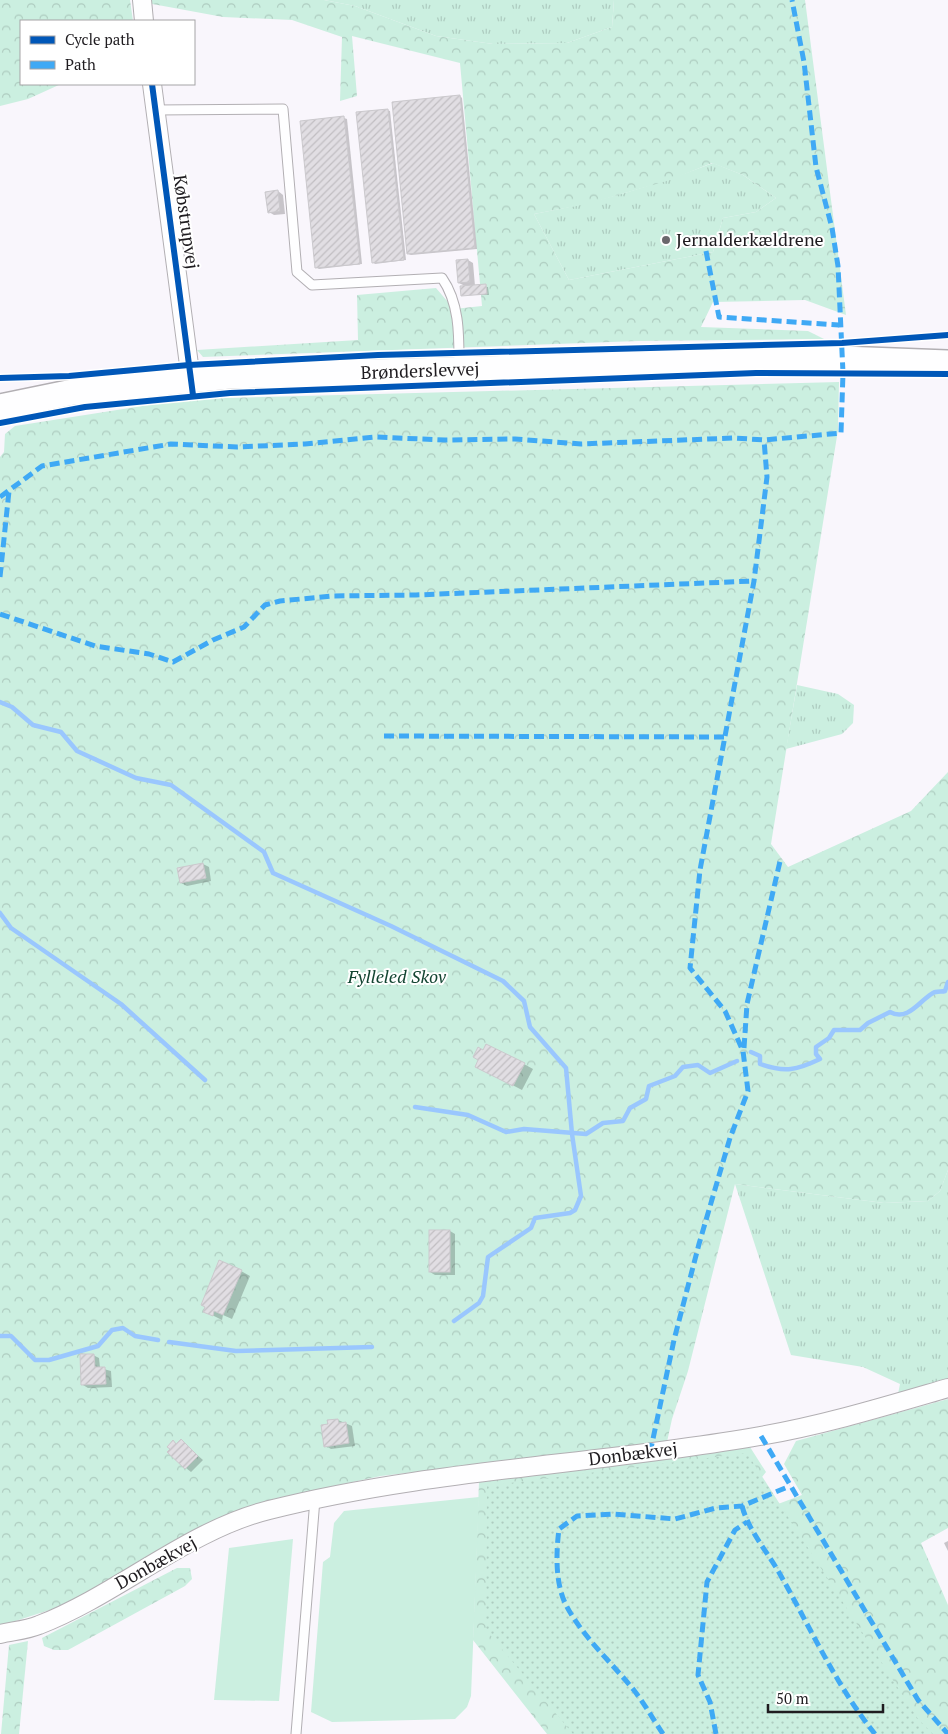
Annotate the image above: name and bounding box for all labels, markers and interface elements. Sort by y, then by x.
legend [20,20,195,85]
text: Cycle path [65,29,135,49]
text: Path [65,54,96,74]
street label: Købstrupvej [168,173,205,271]
place label: Jernalderkældrene [676,227,824,251]
marker: Jernalderkældrene [660,234,672,246]
street label: Brønderslevvej [360,356,480,384]
park label: Fylleled Skov [347,964,447,988]
street label: Donbækvej [587,1436,679,1470]
street label: Donbækvej [111,1530,200,1594]
scale bar [768,1682,883,1714]
text: 50 m [776,1688,809,1708]

